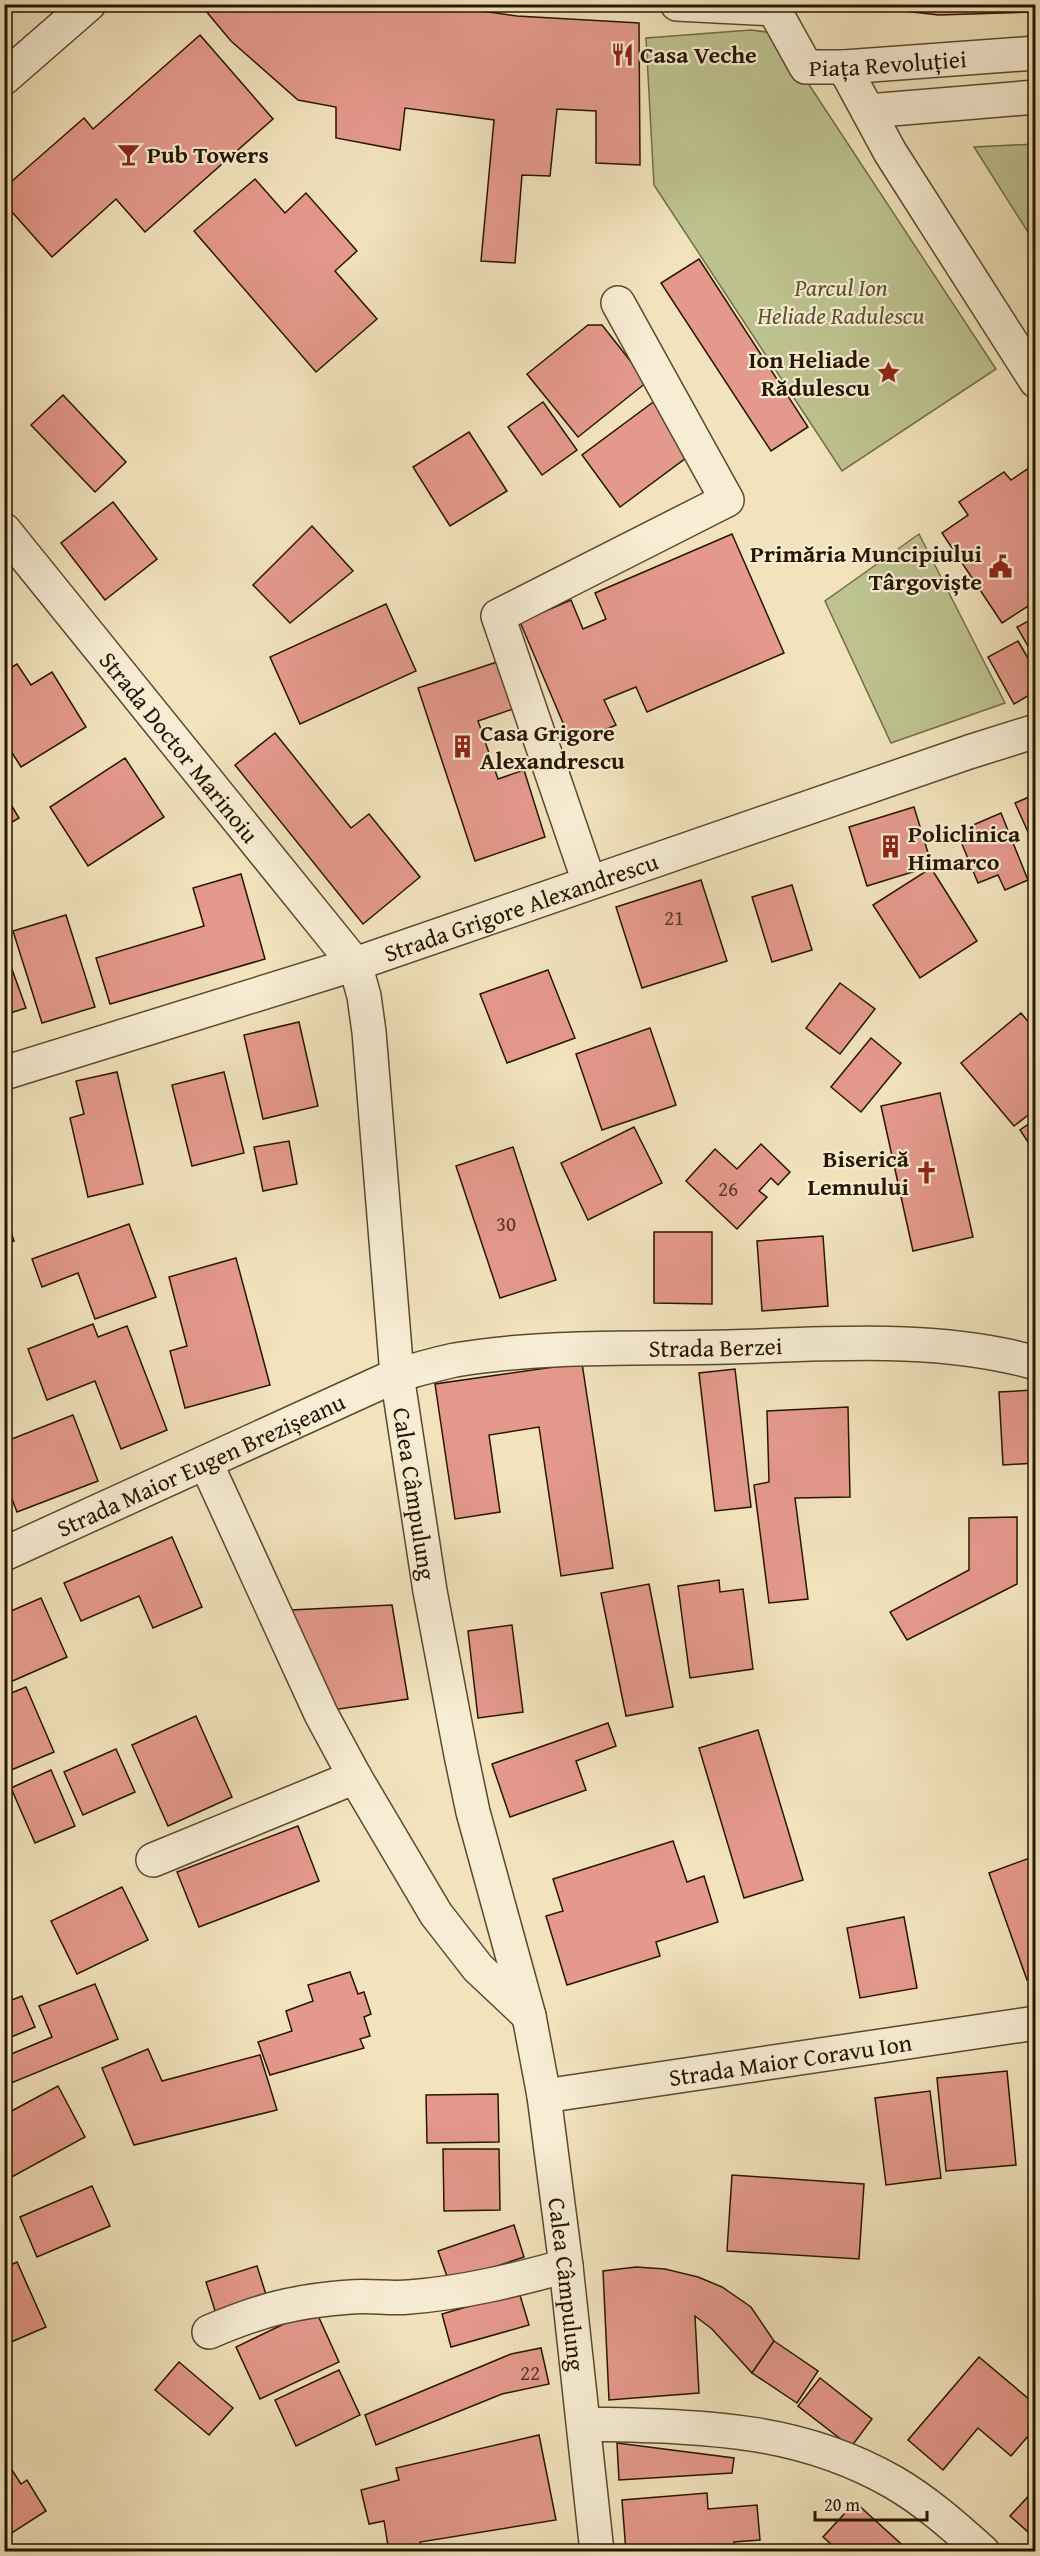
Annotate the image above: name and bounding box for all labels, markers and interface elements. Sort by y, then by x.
place label: Casa Veche [640,37,757,72]
restaurant icon: Casa Veche [609,41,635,67]
street label: Piața Revoluției [809,41,968,85]
place label: Pub Towers [147,137,269,172]
bar icon: Pub Towers [116,141,142,167]
park label: Parcul Ion Heliade Radulescu [756,270,925,333]
place label: Ion Heliade Rădulescu [749,342,870,405]
place icon: Ion Heliade Rădulescu [875,360,901,386]
place label: Primăria Muncipiului Târgoviște [750,536,982,599]
public building icon: Primăria Muncipiului Târgoviște [987,554,1013,580]
street label: Strada Doctor Marinoiu [91,644,268,850]
place label: Casa Grigore Alexandrescu [480,715,625,778]
building icon: Casa Grigore Alexandrescu [449,733,475,759]
place label: Policlinica Himarco [908,816,1021,879]
building icon: Policlinica Himarco [877,834,903,860]
street label: Strada Grigore Alexandrescu [379,843,663,970]
house number: 21 [664,902,684,933]
place label: Biserică Lemnului [808,1141,910,1204]
church icon: Biserică Lemnului [914,1159,940,1185]
house number: 26 [718,1173,738,1204]
house number: 30 [496,1208,516,1239]
street label: Strada Berzei [649,1328,783,1365]
street label: Strada Maior Eugen Brezișeanu [51,1384,350,1545]
street label: Calea Câmpulung [385,1405,446,1582]
street label: Strada Maior Coravu Ion [666,2024,915,2095]
street label: Calea Câmpulung [540,2195,595,2372]
house number: 22 [520,2357,540,2388]
scale bar [815,2484,928,2522]
text: 20 m [824,2491,860,2518]

